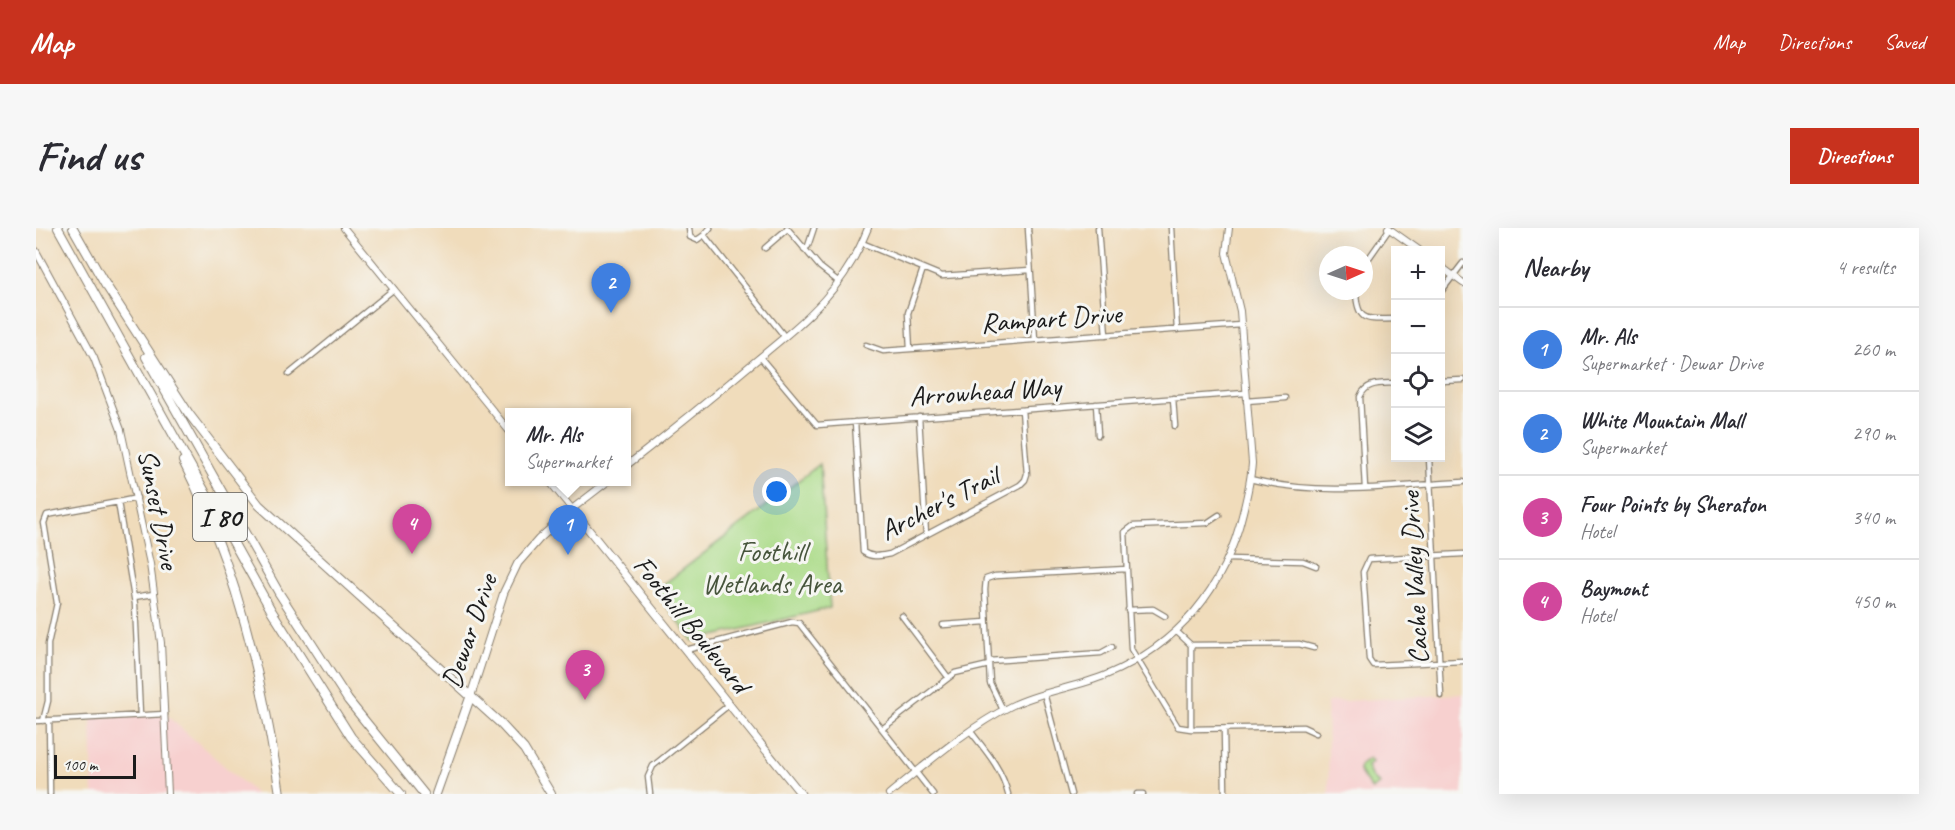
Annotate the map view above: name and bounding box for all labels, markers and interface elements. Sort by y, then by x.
text: Map [30,25,73,60]
text: Map [1713,29,1745,55]
text: Directions [1778,29,1851,55]
text: Saved [1884,29,1925,55]
button: Directions [1790,128,1919,184]
text: Find us [36,130,141,183]
north arrow [1319,246,1373,300]
map controls [1391,246,1445,462]
button: + [1391,246,1445,300]
text: Nearby [1523,251,1588,284]
text: 4 results [1836,255,1895,280]
pin: 2 [592,264,630,313]
street label: Rampart Drive [980,296,1124,340]
button: − [1391,300,1445,354]
text: Mr. Als [1580,323,1637,351]
text: 1 [1538,337,1547,362]
text: 260 m [1852,337,1895,362]
text: Supermarket · Dewar Drive [1580,351,1763,376]
button: locate [1391,354,1445,408]
street label: Arrowhead Way [908,368,1064,414]
text: White Mountain Mall [1580,407,1743,435]
popup [505,408,631,486]
button: layers [1391,408,1445,462]
text: Mr. Als [526,421,582,449]
text: 2 [1538,421,1547,446]
text: 290 m [1852,421,1895,446]
text: Supermarket [1580,435,1665,460]
street label: Sunset Drive [130,446,188,574]
text: Supermarket [526,449,611,474]
street label: Archer's Trail [874,456,1009,548]
your location [762,477,791,506]
street label: Cache Valley Drive [1392,489,1436,665]
text: Four Points by Sheraton [1580,491,1766,519]
road number: I 80 [193,493,247,541]
pin: 4 [392,504,431,554]
text: 3 [1538,505,1547,530]
text: 340 m [1852,505,1895,530]
pin: 1 [548,506,588,555]
text: Hotel [1580,519,1615,544]
park label: Foothill Wetlands Area [702,534,843,601]
street label: Foothill Boulevard [626,548,761,703]
street label: Dewar Drive [433,568,505,692]
text: Baymont [1580,575,1647,603]
text: 4 [1538,589,1547,614]
text: 450 m [1852,589,1895,614]
text: Hotel [1580,603,1615,628]
pin: 3 [566,650,604,700]
scale bar [54,752,136,780]
text: 100 m [63,755,97,775]

